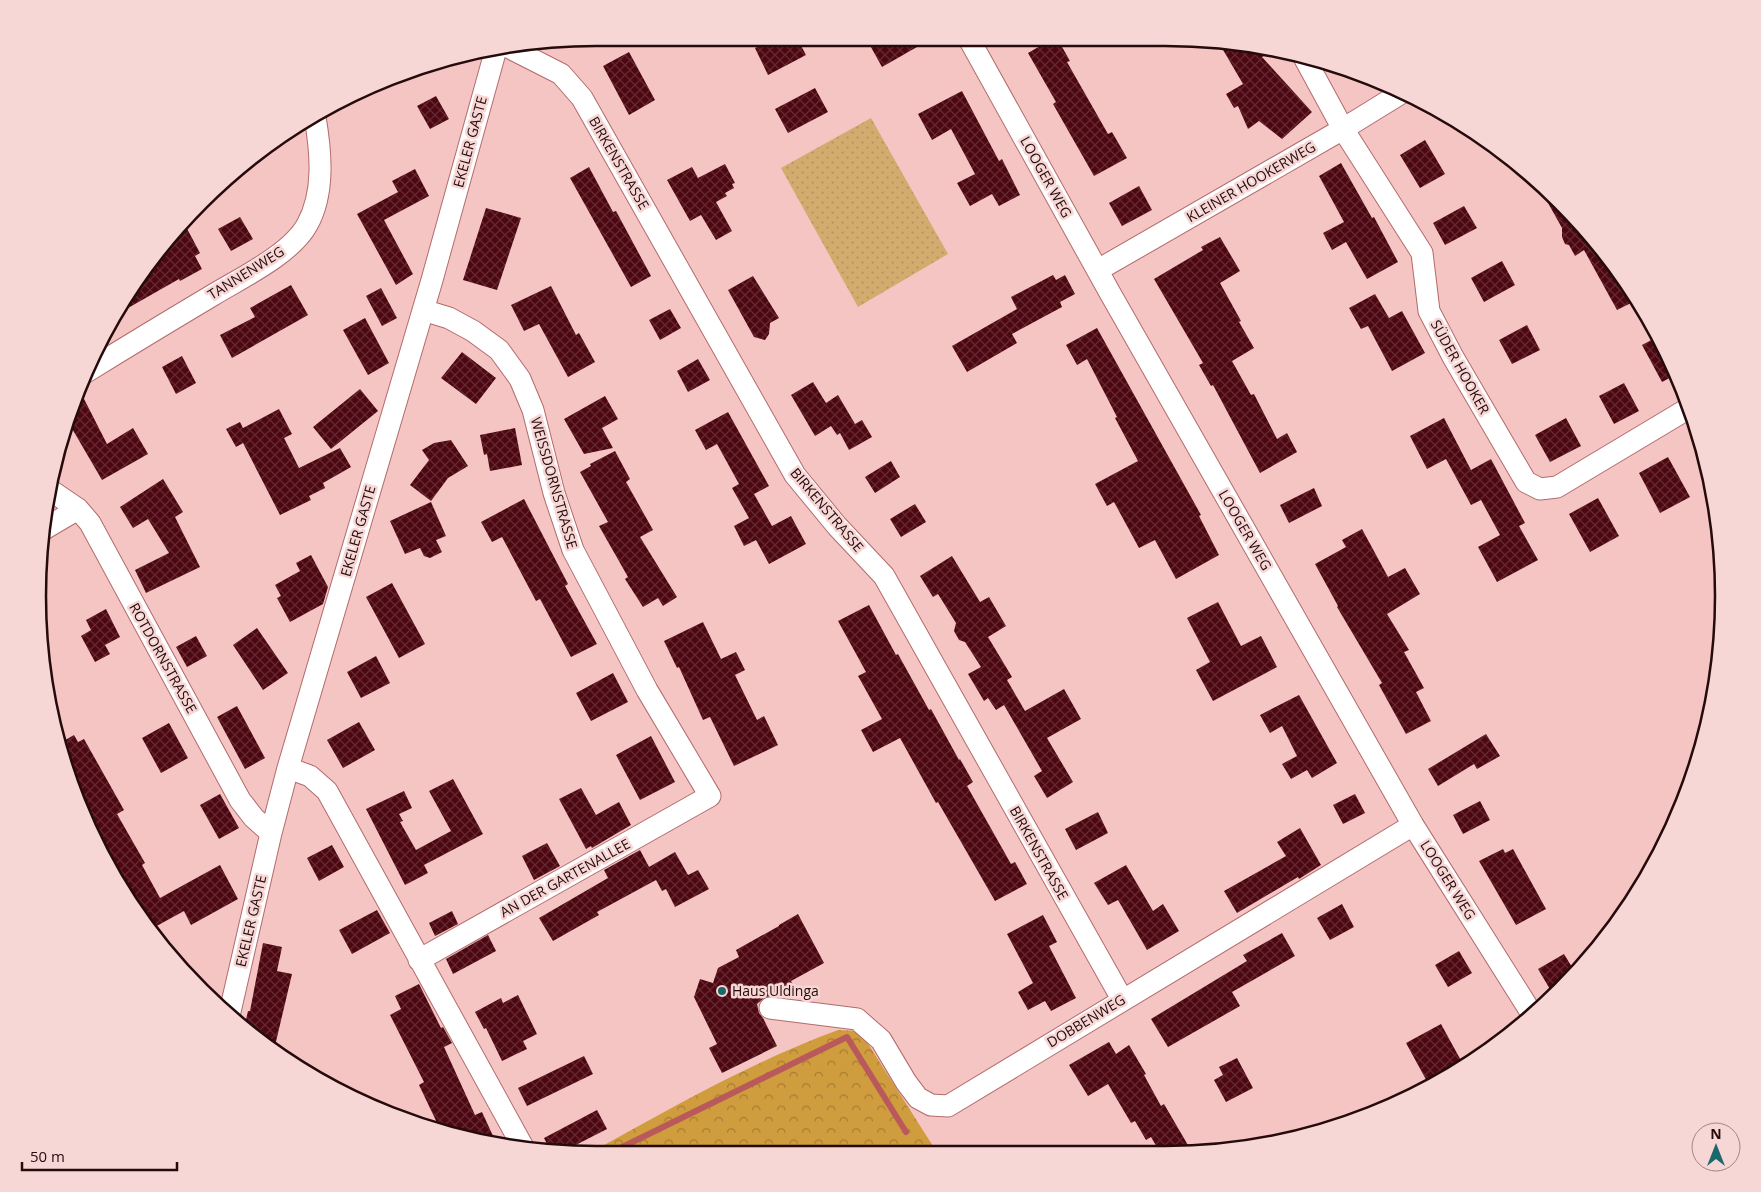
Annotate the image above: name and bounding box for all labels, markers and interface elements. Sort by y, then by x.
street label: EKELER GASTE [448,94,491,190]
street label: BIRKENSTRASSE [585,113,654,213]
street label: LOOGER WEG [1016,133,1077,221]
street label: KLEINER HOOKERWEG [1183,137,1319,226]
street label: TANNENWEG [204,242,288,304]
street label: SÜDER HOOKER [1427,316,1494,418]
street label: WEISSDORNSTRASSE [527,415,582,551]
street label: BIRKENSTRASSE [787,464,868,556]
street label: EKELER GASTE [335,483,380,579]
street label: LOOGER WEG [1215,486,1276,574]
street label: ROTDORNSTRASSE [125,599,202,716]
street label: BIRKENSTRASSE [1006,802,1073,903]
street label: AN DER GARTENALLEE [496,834,633,921]
street label: LOOGER WEG [1416,836,1480,923]
street label: EKELER GASTE [231,873,270,969]
place label: Haus Uldinga [732,981,819,1000]
marker: Haus Uldinga [716,985,728,997]
street label: DOBBENWEG [1043,990,1128,1051]
north arrow [1691,1122,1741,1172]
text: N [1710,1124,1722,1143]
scale bar [22,1140,178,1172]
text: 50 m [30,1146,65,1166]

